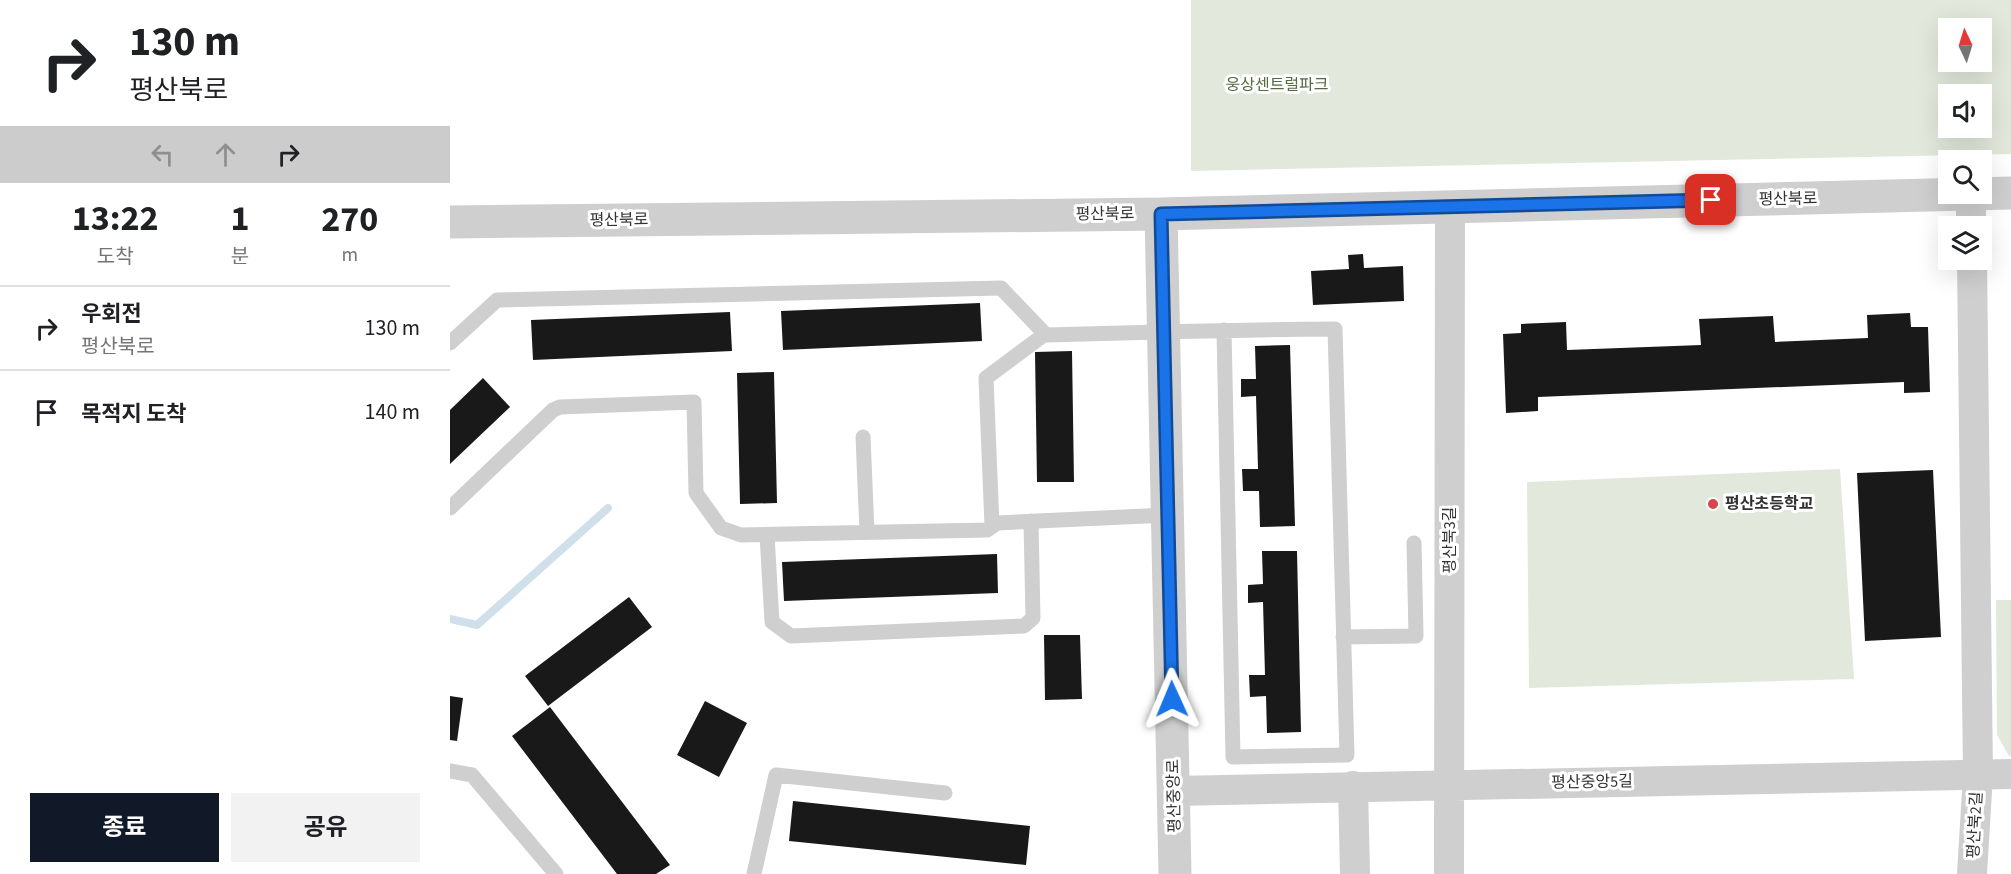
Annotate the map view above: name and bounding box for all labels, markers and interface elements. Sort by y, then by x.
text: 130 m [129,12,240,72]
north arrow [1938,18,1992,72]
map controls [1938,18,1992,270]
icon: right [30,24,108,102]
text: 평산북로 [129,71,228,110]
park label: 웅상센트럴파크 [1225,74,1329,96]
button: sound [1938,84,1992,138]
icon: left [146,138,179,171]
icon: ahead [209,138,242,171]
icon: right [272,138,305,171]
button: search [1938,150,1992,204]
pin [1685,174,1736,225]
icon: arrive [1694,183,1727,216]
street label: 평산북로 [1758,187,1818,211]
text: 13:22 [72,193,159,244]
text: 1 [230,193,249,244]
text: 270 [321,194,378,245]
street label: 평산북로 [1075,202,1135,226]
street label: 평산북로 [589,208,649,232]
button: layers [1938,216,1992,270]
text: m [341,241,358,269]
text: 도착 [97,243,134,271]
text: 분 [231,243,249,271]
text: 우회전 [81,298,142,330]
icon: right [30,312,63,345]
text: 130 m [365,312,420,344]
text: 평산북로 [81,333,155,361]
icon: arrive [30,396,63,429]
text: 140 m [365,396,420,428]
text: 목적지 도착 [81,398,187,430]
place label: 평산초등학교 [1725,493,1814,515]
marker: 평산초등학교 [1706,497,1720,511]
street label: 평산북3길 [1439,507,1461,573]
position arrow [1140,667,1204,731]
street label: 평산중앙로 [1162,759,1186,833]
street label: 평산중앙5길 [1551,770,1633,794]
street label: 평산북2길 [1962,791,1988,859]
button: 종료 [30,793,219,862]
button: 공유 [231,793,420,862]

